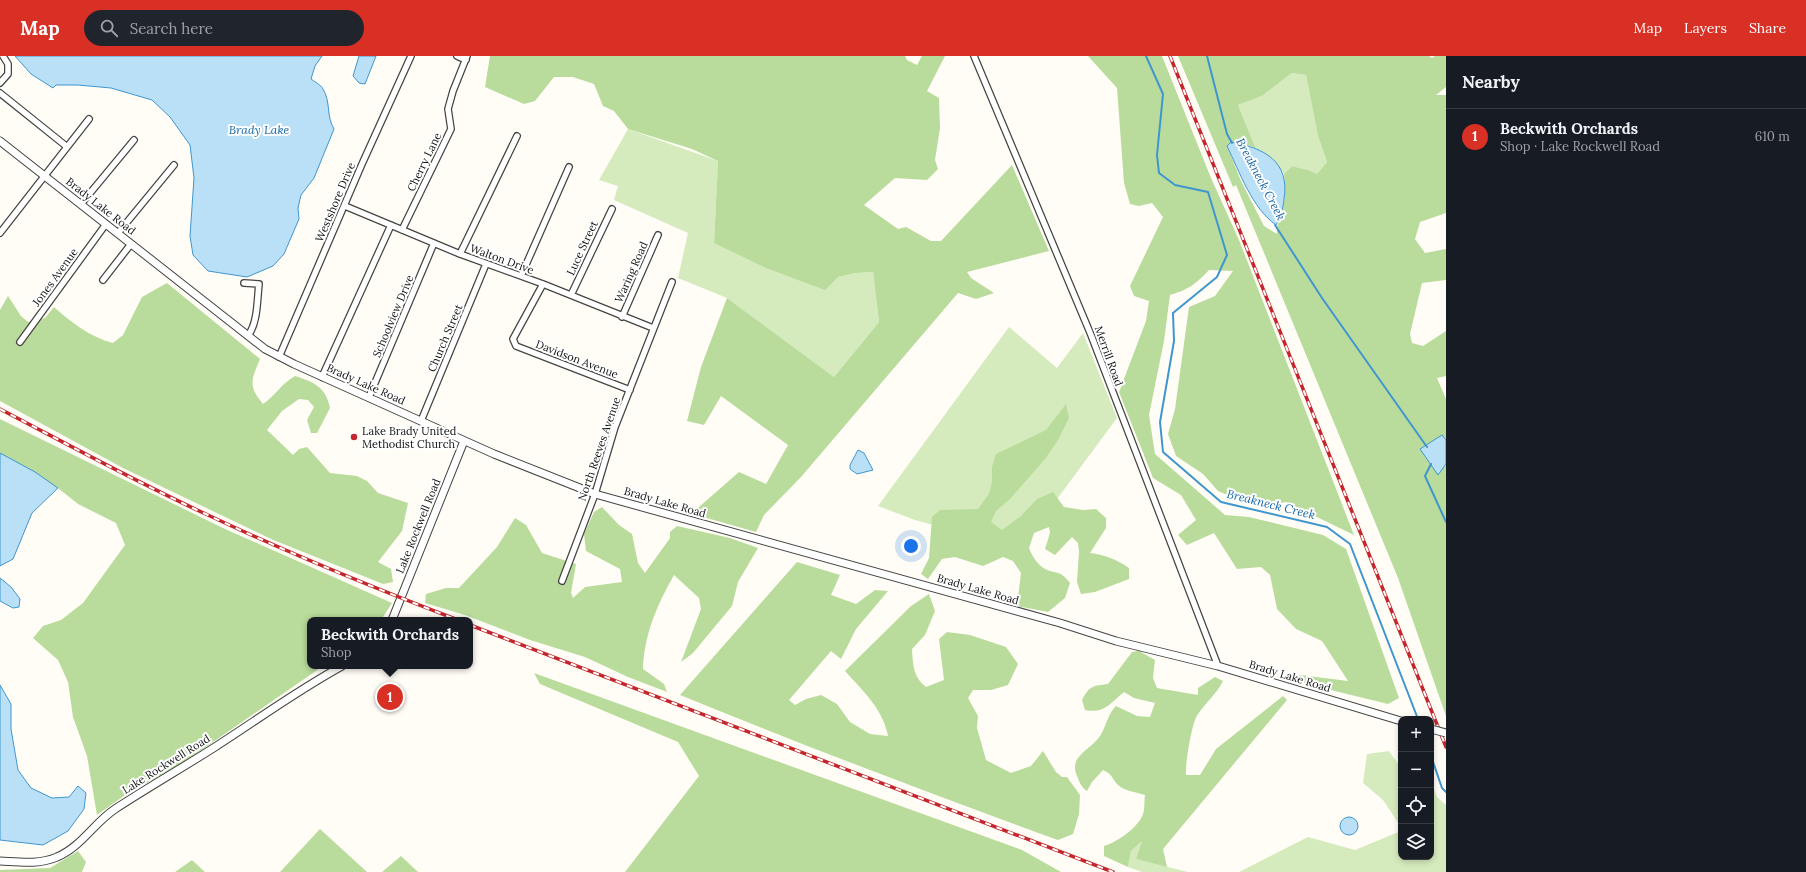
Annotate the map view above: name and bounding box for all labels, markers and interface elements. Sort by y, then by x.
search box [84,10,364,46]
text: Map [20,16,60,40]
icon: search [98,17,120,39]
text: Search here [130,19,213,38]
text: Map [1634,19,1662,37]
text: Layers [1684,19,1727,37]
text: Share [1749,19,1786,37]
text: Nearby [1462,71,1520,93]
text: Beckwith Orchards [1500,119,1638,138]
water label: Brady Lake [229,122,290,137]
text: 1 [1472,128,1478,145]
text: 610 m [1755,128,1790,145]
street label: Cherry Lane [404,130,444,194]
water label: Breakneck Creek [1233,135,1289,223]
text: Shop · Lake Rockwell Road [1500,138,1660,155]
street label: Westshore Drive [312,160,358,244]
street label: Brady Lake Road [63,174,139,238]
street label: Luce Street [563,218,601,278]
street label: Waring Road [611,239,651,305]
street label: Walton Drive [468,241,536,277]
street label: Jones Avenue [29,245,81,310]
street label: Schoolview Drive [369,273,417,359]
street label: Church Street [424,301,466,374]
street label: Merrill Road [1092,324,1126,388]
street label: Davidson Avenue [534,337,620,381]
street label: Brady Lake Road [324,360,408,408]
street label: North Reeves Avenue [575,395,623,503]
place label: Lake Brady United Methodist Church [362,424,457,451]
marker: Lake Brady United Methodist Church [349,432,359,442]
street label: Lake Rockwell Road [393,476,444,575]
street label: Brady Lake Road [622,484,708,521]
water label: Breakneck Creek [1225,486,1317,522]
your location [901,536,921,556]
street label: Brady Lake Road [935,571,1021,608]
popup [307,617,473,669]
text: Beckwith Orchards [321,625,459,644]
text: Shop [321,644,352,661]
street label: Brady Lake Road [1247,657,1333,695]
pin: 1 [377,682,403,712]
map controls [1398,716,1434,860]
button: + [1398,716,1434,752]
street label: Lake Rockwell Road [119,731,213,797]
button: − [1398,752,1434,788]
button: locate [1398,788,1434,824]
button: layers [1398,824,1434,860]

